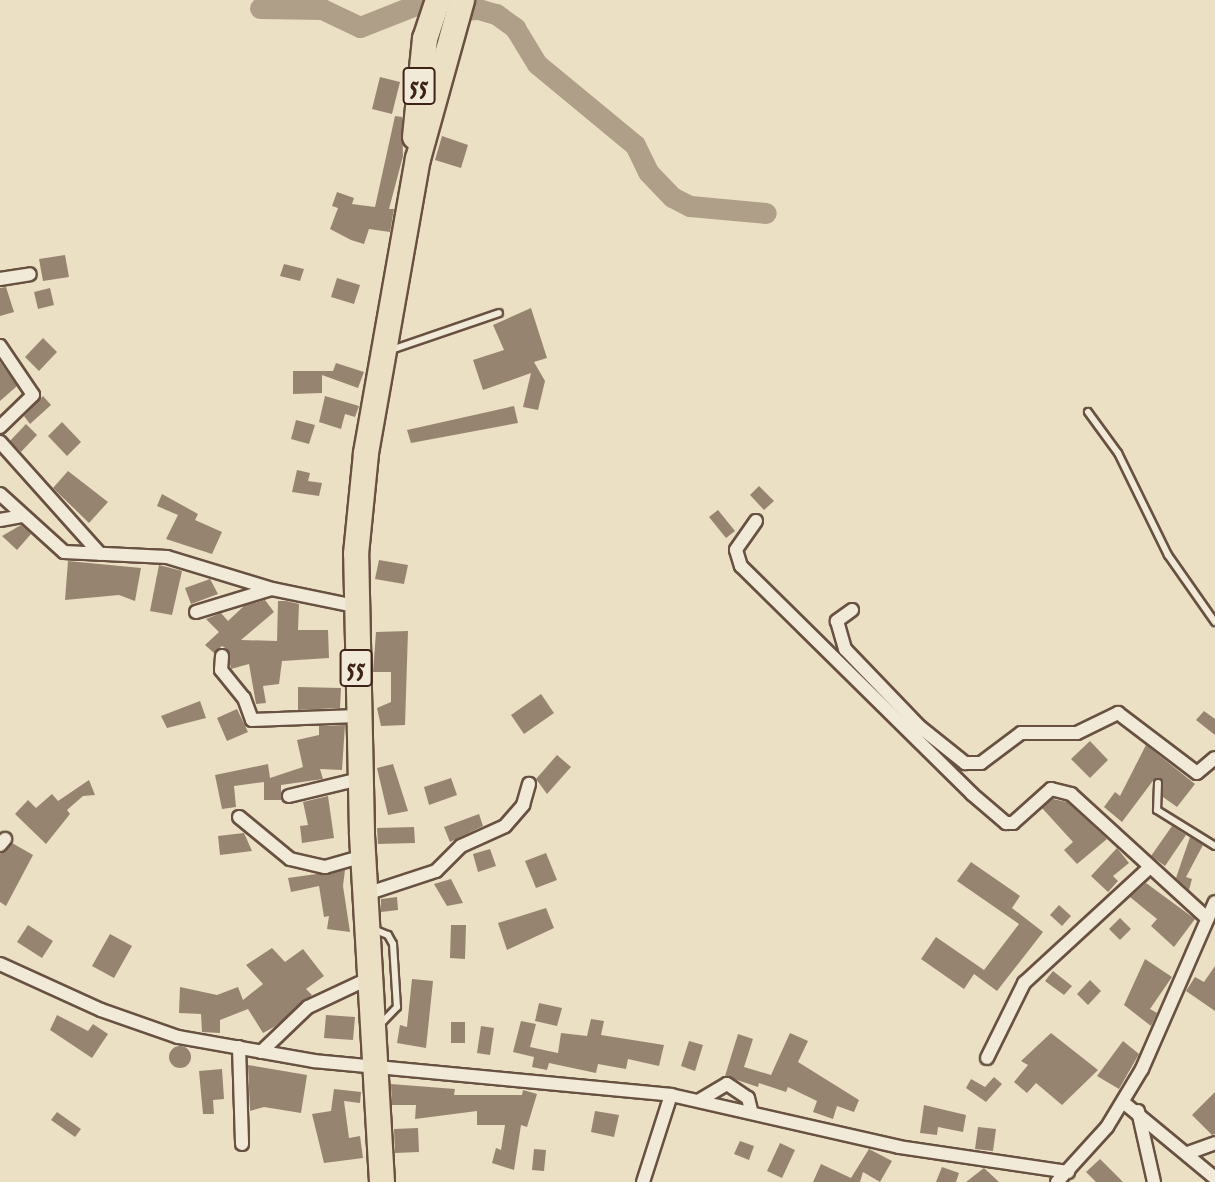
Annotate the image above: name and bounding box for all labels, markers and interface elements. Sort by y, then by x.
road number: 55 [402,64,436,108]
road number: 55 [338,646,374,690]

